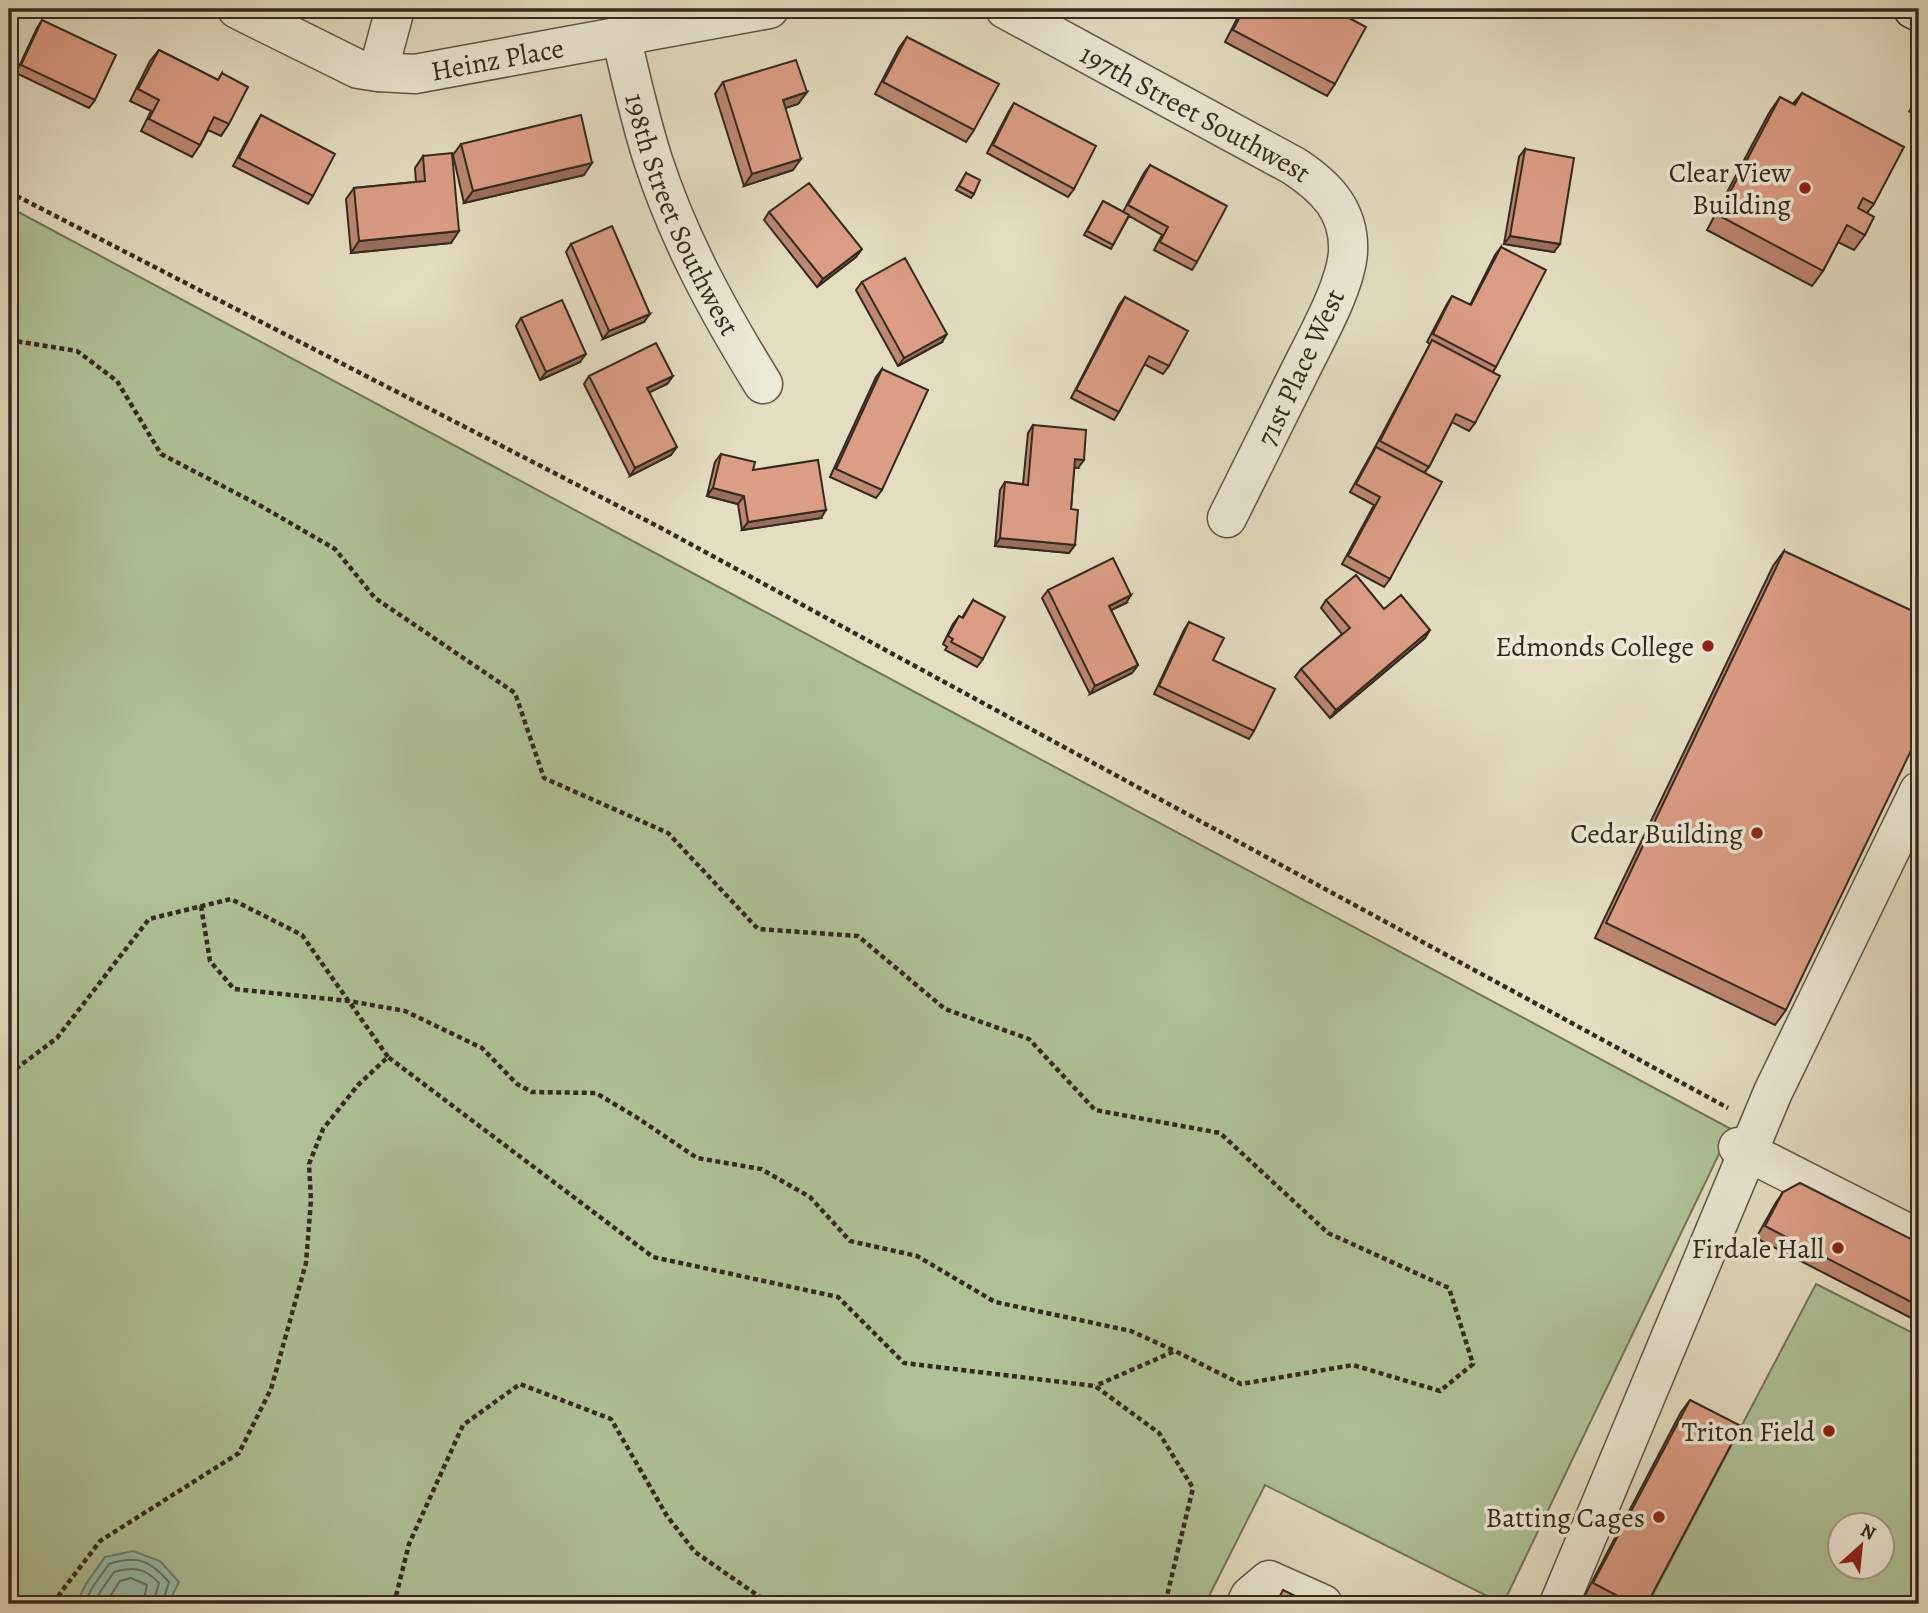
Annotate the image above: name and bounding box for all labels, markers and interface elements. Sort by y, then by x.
street label: Heinz Place [428,29,567,91]
street label: 197th Street Southwest [1073,35,1319,192]
street label: 198th Street Southwest [615,89,748,343]
place label: Clear View Building [1669,154,1791,224]
marker: Clear View Building [1797,180,1813,196]
street label: 71st Place West [1248,283,1354,452]
place label: Edmonds College [1495,628,1694,666]
marker: Edmonds College [1700,638,1716,654]
place label: Cedar Building [1570,815,1743,853]
marker: Cedar Building [1749,825,1765,841]
place label: Firdale Hall [1692,1230,1824,1268]
marker: Firdale Hall [1830,1240,1846,1256]
place label: Triton Field [1682,1413,1816,1451]
marker: Triton Field [1821,1423,1837,1439]
place label: Batting Cages [1486,1499,1645,1537]
marker: Batting Cages [1651,1509,1667,1525]
north arrow [1826,1512,1896,1582]
text: N [1856,1517,1880,1547]

